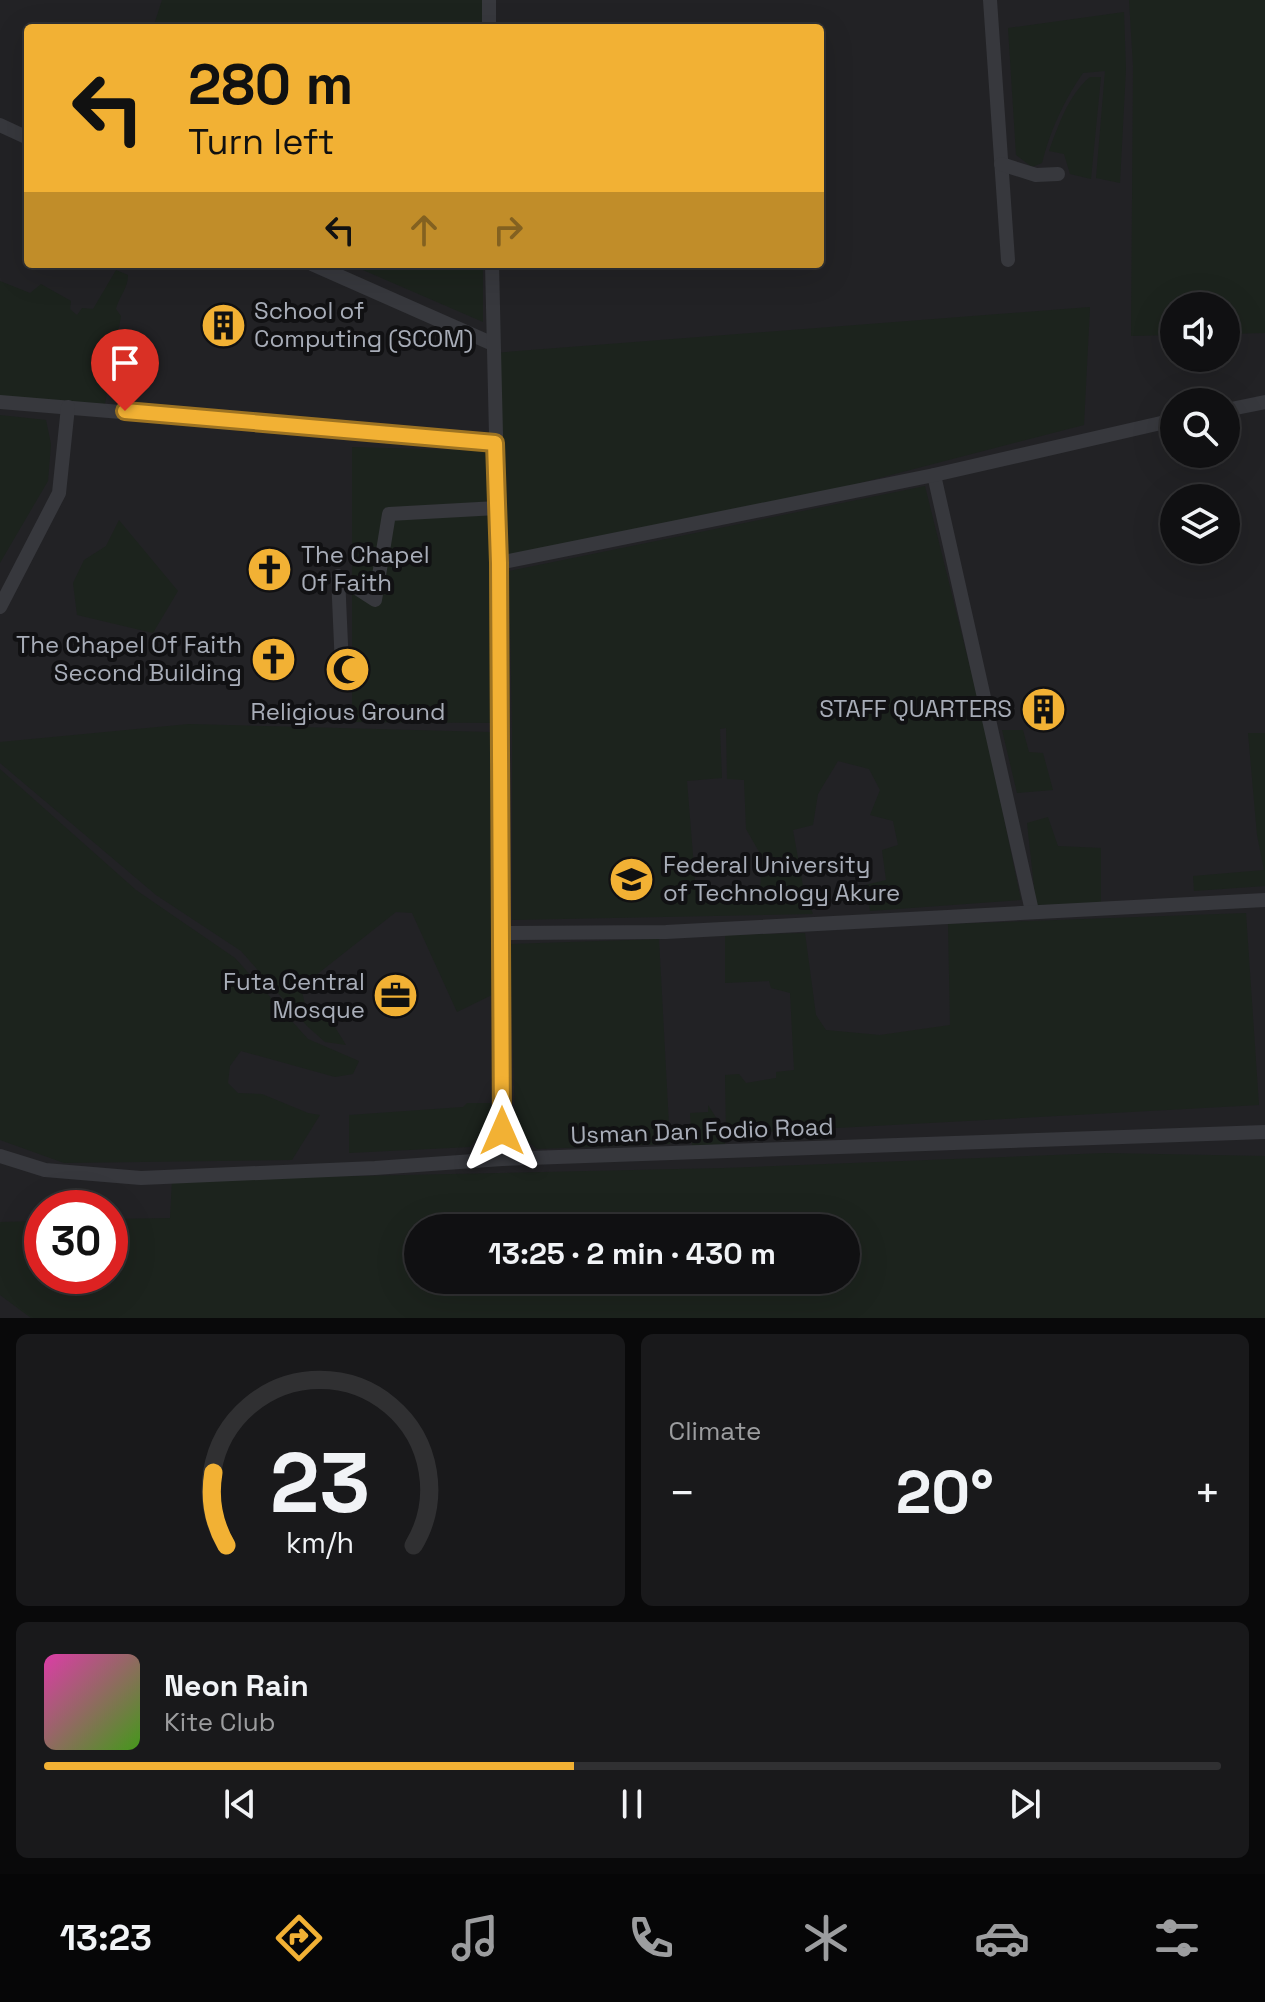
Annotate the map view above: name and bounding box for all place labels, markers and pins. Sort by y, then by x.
place label: School of Computing (SCOM) [254,295,473,354]
building icon: School of Computing (SCOM) [199,301,247,349]
pin [91,329,159,411]
place label: The Chapel Of Faith [301,539,430,598]
church icon: The Chapel Of Faith [246,545,294,593]
place label: The Chapel Of Faith Second Building [16,629,242,688]
church icon: The Chapel Of Faith Second Building [249,635,297,683]
mosque icon: Religious Ground [324,646,372,694]
building icon: STAFF QUARTERS [1019,685,1067,733]
place label: STAFF QUARTERS [819,693,1012,724]
place label: Religious Ground [251,696,445,727]
place label: Federal University of Technology Akure [663,849,900,908]
school or university icon: Federal University of Technology Akure [608,855,656,903]
place label: Futa Central Mosque [223,966,365,1025]
office icon: Futa Central Mosque [372,972,420,1020]

